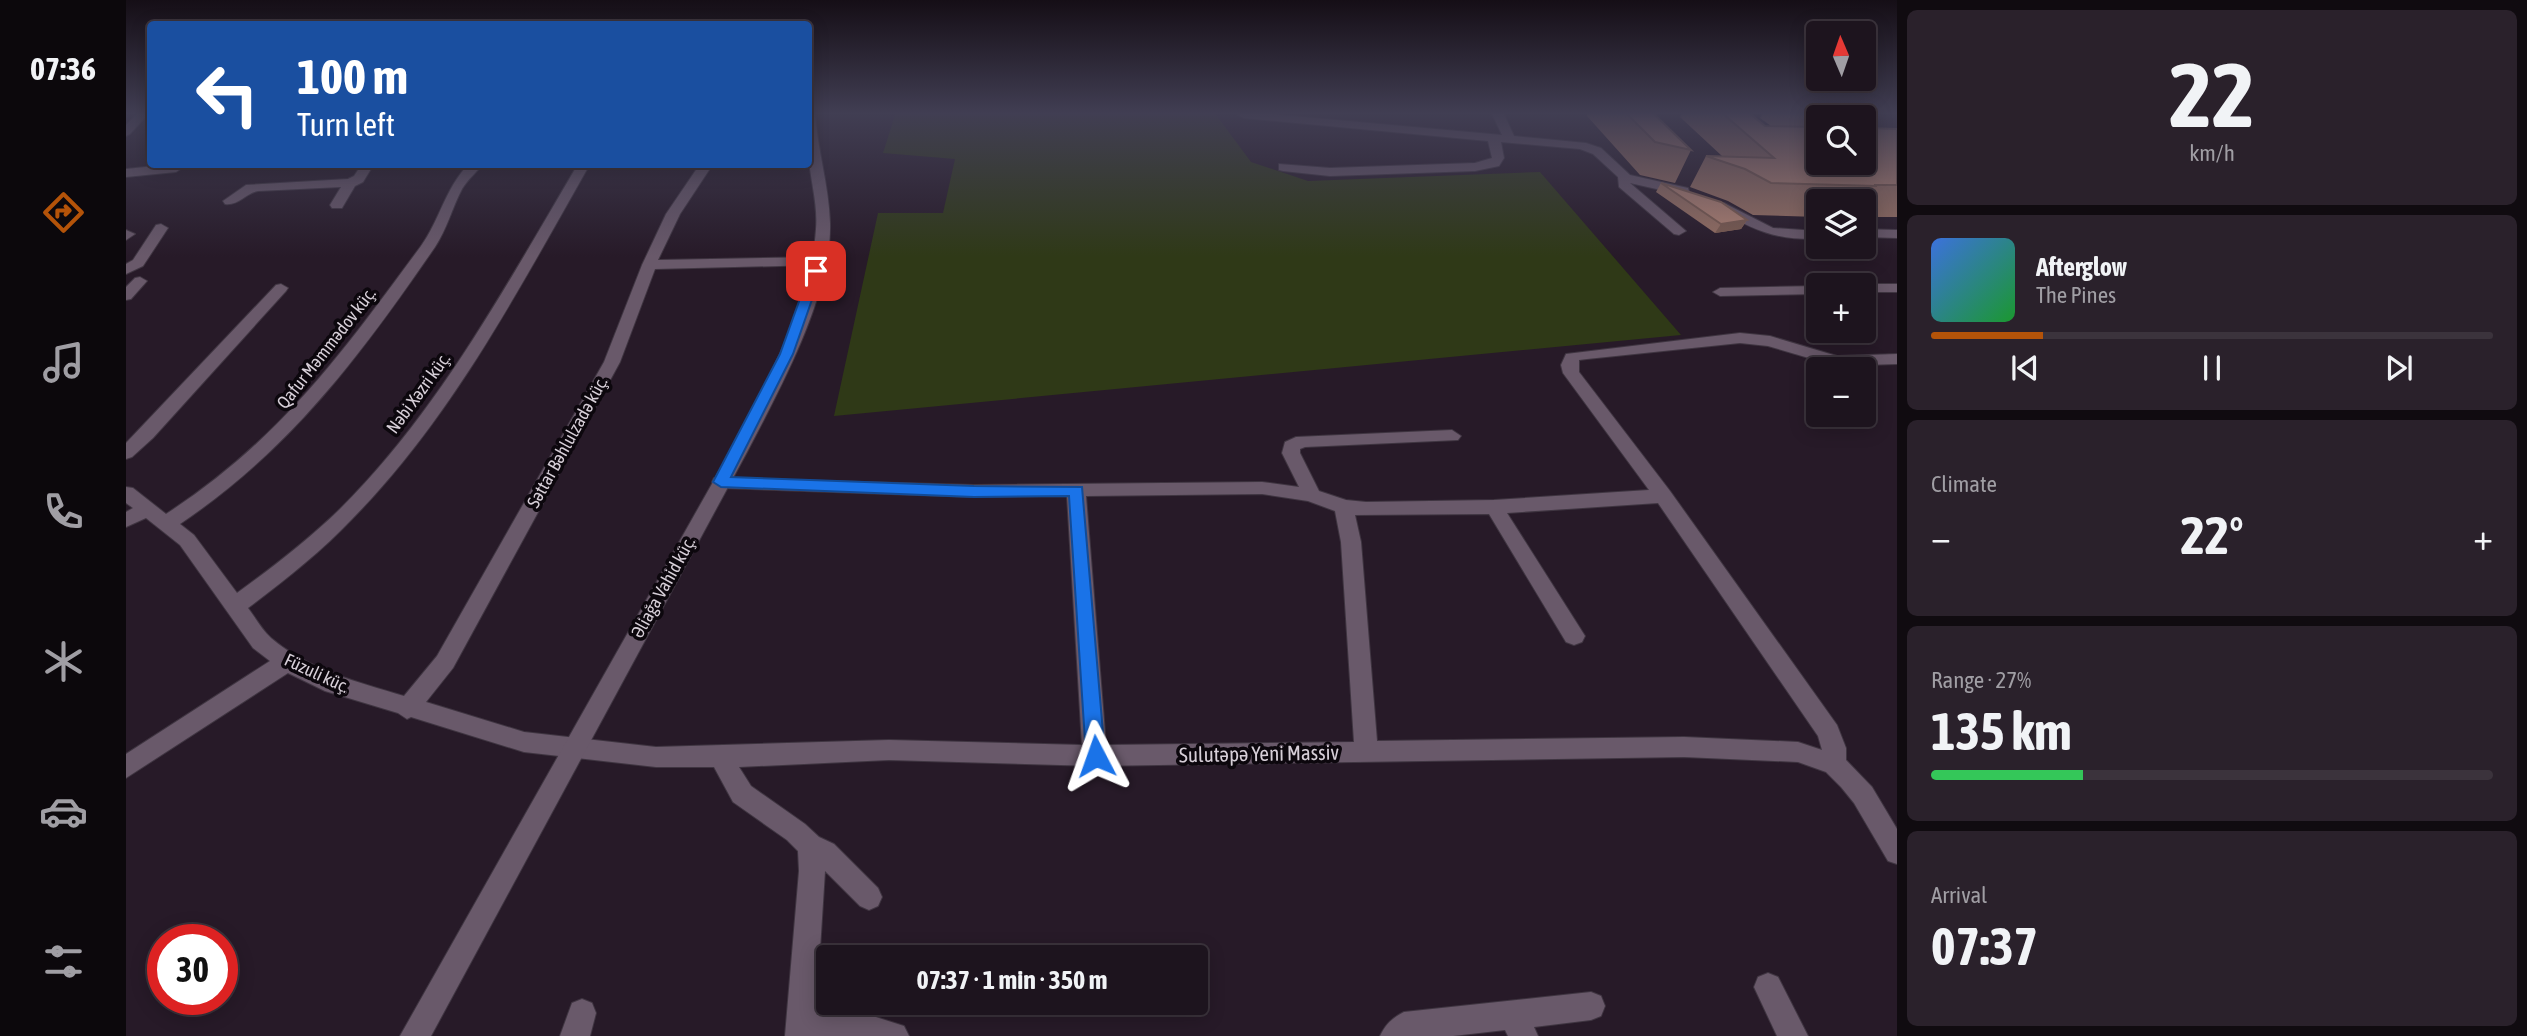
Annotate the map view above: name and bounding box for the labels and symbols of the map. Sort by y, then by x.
north arrow [1806,21,1876,91]
pin [786,241,846,301]
street label: Qafur Məmmədov küç. [272,283,380,413]
street label: Nəbi Xəzri küç. [382,349,454,437]
street label: Səttar Bəhlulzadə küç. [522,373,612,511]
street label: Əliağa Vahid küç. [627,533,699,641]
street label: Füzuli küç. [281,649,353,697]
position arrow [1059,719,1133,793]
street label: Sulutəpə Yeni Massiv [1179,740,1340,766]
speed limit sign: 30 [147,924,238,1015]

